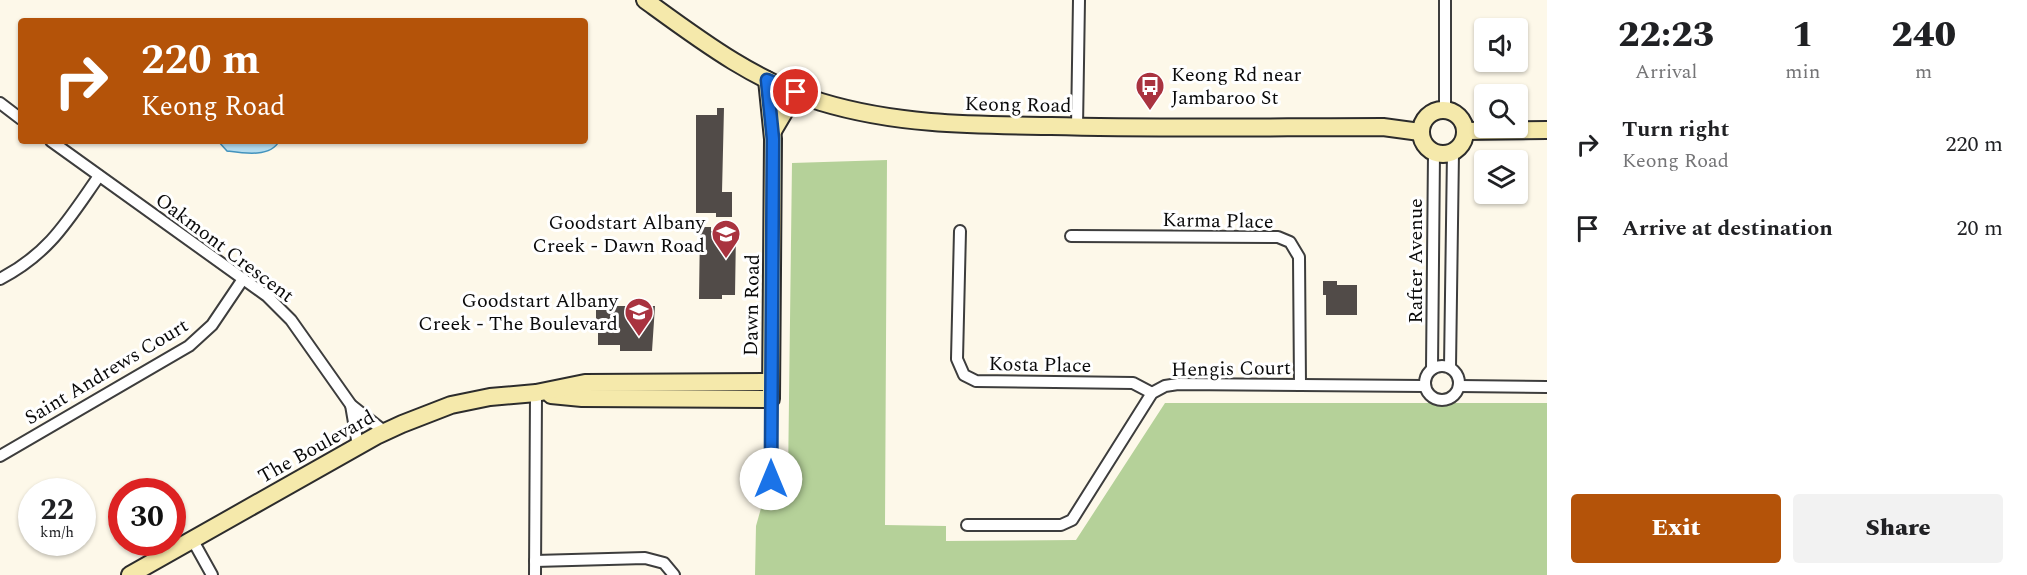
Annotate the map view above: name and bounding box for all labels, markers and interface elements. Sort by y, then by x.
text: 22:23 [1618,8,1714,63]
text: 1 [1792,8,1814,63]
text: 240 [1891,8,1956,63]
map controls [1474,18,1528,204]
button: sound [1474,18,1528,72]
text: 220 m [141,29,260,92]
icon: right [42,42,120,120]
text: Arrival [1635,57,1697,87]
text: min [1785,57,1820,87]
text: m [1915,57,1932,87]
place label: Keong Rd near Jambaroo St [1171,60,1302,113]
pin [770,66,821,117]
bus stop icon: Keong Rd near Jambaroo St [1134,70,1166,112]
icon: arrive [779,75,812,108]
button: search [1474,84,1528,138]
text: Keong Road [141,86,285,128]
street label: Keong Road [964,89,1072,121]
text: Turn right [1622,113,1729,146]
icon: right [1571,128,1604,161]
text: 220 m [1946,128,2003,161]
text: Keong Road [1622,146,1729,176]
button: layers [1474,150,1528,204]
street label: Oakmont Crescent [148,185,300,310]
street label: Rafter Avenue [1401,198,1431,324]
street label: Karma Place [1162,205,1274,237]
place label: Goodstart Albany Creek - Dawn Road [532,208,706,261]
icon: arrive [1571,212,1604,245]
text: Arrive at destination [1622,212,1833,245]
text: 20 m [1957,212,2003,245]
school or university icon: Goodstart Albany Creek - Dawn Road [710,218,742,260]
street label: Dawn Road [736,254,768,356]
place label: Goodstart Albany Creek - The Boulevard [418,286,619,339]
school or university icon: Goodstart Albany Creek - The Boulevard [623,296,655,338]
street label: Saint Andrews Court [19,311,194,433]
street label: Kosta Place [988,349,1092,381]
street label: Hengis Court [1171,353,1291,385]
street label: The Boulevard [253,402,380,491]
position arrow [739,447,803,511]
speed limit sign: 30 [108,478,186,556]
text: 22 [40,487,74,533]
button: Exit [1571,494,1781,563]
button: Share [1793,494,2003,563]
text: km/h [40,521,74,544]

